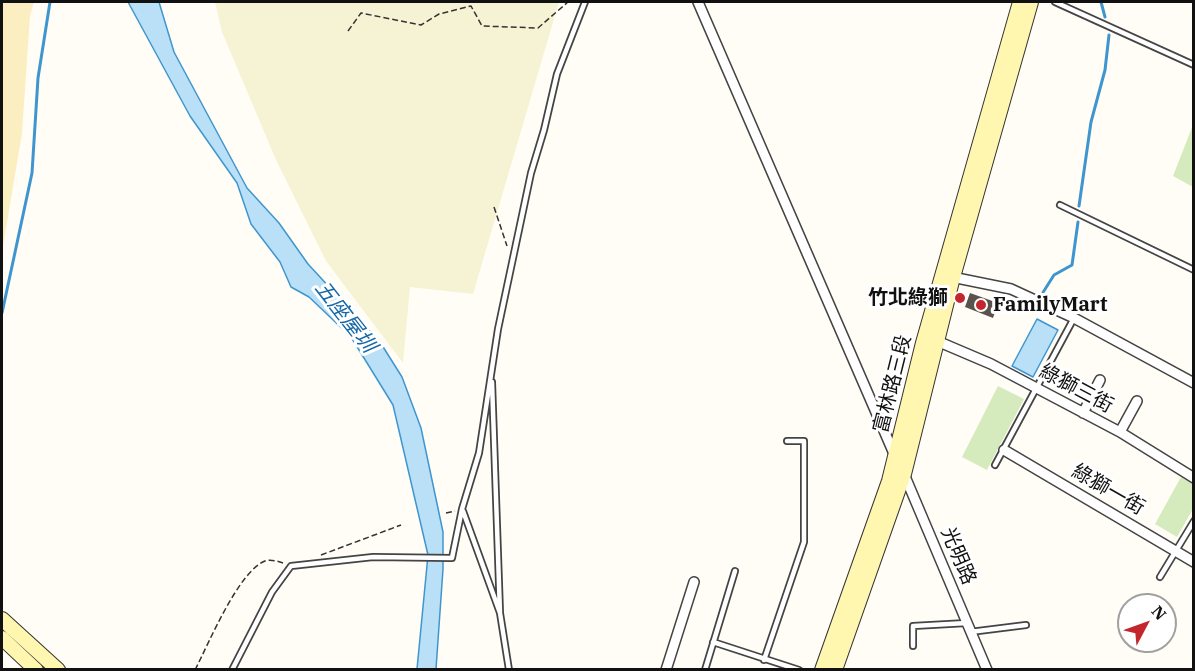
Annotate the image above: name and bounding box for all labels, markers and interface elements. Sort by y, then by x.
water label: 五座屋圳 [309,276,381,358]
place label: 竹北綠獅 [868,286,948,310]
marker: 竹北綠獅 [953,291,967,305]
place label: FamilyMart [993,293,1107,317]
marker: FamilyMart [974,298,988,312]
street label: 富林路三段 [869,333,917,435]
street label: 綠獅三街 [1035,360,1117,418]
street label: 綠獅一街 [1067,460,1149,520]
street label: 光明路 [935,524,981,588]
north arrow [1117,593,1177,653]
text: N [1147,601,1171,624]

